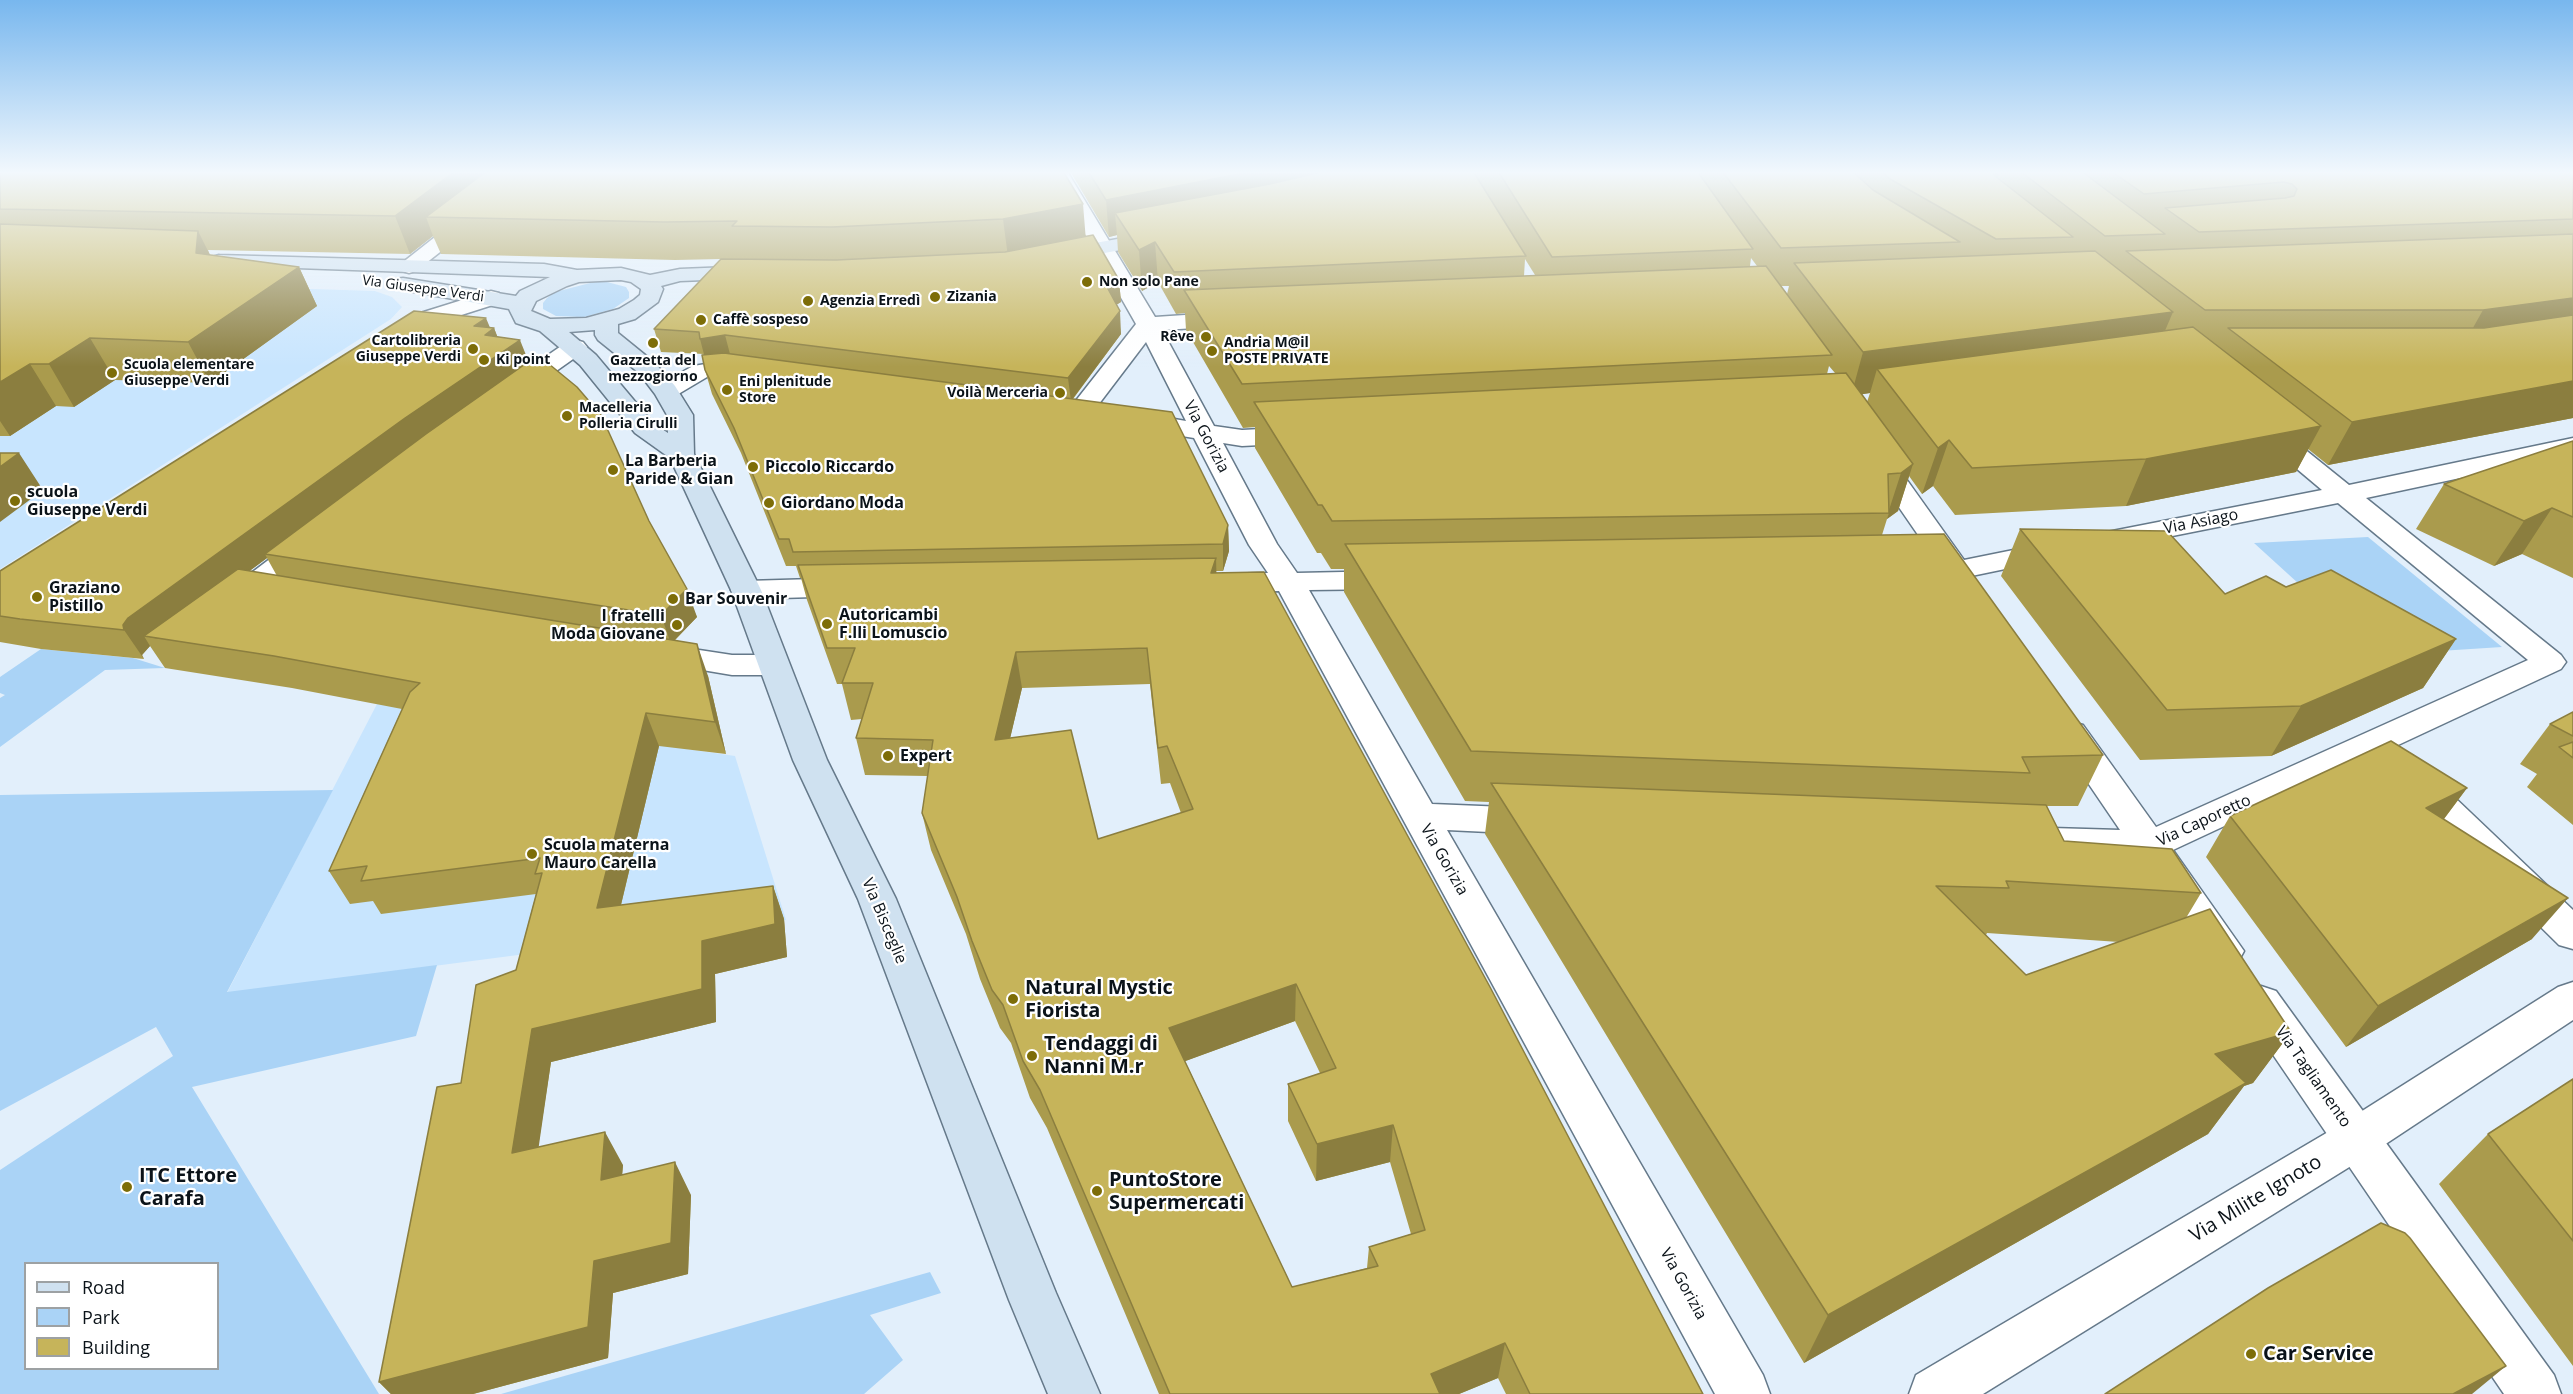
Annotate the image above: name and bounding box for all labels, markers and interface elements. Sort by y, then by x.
street label: Via Giuseppe Verdi [361,272,485,306]
place label: Non solo Pane [1099,274,1199,290]
marker: Non solo Pane [1080,275,1094,289]
place label: Zizania [947,289,997,305]
marker: Zizania [928,290,942,304]
place label: Agenzia Erredì [820,293,920,309]
marker: Agenzia Erredì [801,294,815,308]
place label: Caffè sospeso [713,312,808,328]
marker: Caffè sospeso [694,313,708,327]
place label: Rêve [1160,329,1194,345]
marker: Rêve [1199,330,1213,344]
place label: Cartolibreria Giuseppe Verdi [356,333,461,366]
place label: Andria M@il POSTE PRIVATE [1224,335,1329,368]
marker: Gazzetta del mezzogiorno [646,336,660,350]
marker: Cartolibreria Giuseppe Verdi [466,342,480,356]
marker: Andria M@il POSTE PRIVATE [1205,344,1219,358]
place label: Ki point [496,352,550,368]
marker: Ki point [477,353,491,367]
place label: Gazzetta del mezzogiorno [608,353,698,386]
place label: Scuola elementare Giuseppe Verdi [124,357,254,390]
marker: Scuola elementare Giuseppe Verdi [105,366,119,380]
place label: Eni plenitude Store [739,374,831,406]
marker: Eni plenitude Store [720,383,734,397]
place label: Voilà Merceria [947,385,1048,401]
marker: Voilà Merceria [1053,386,1067,400]
street label: Via Gorizia [1179,398,1233,476]
place label: Macelleria Polleria Cirulli [579,400,678,432]
marker: Macelleria Polleria Cirulli [560,409,574,423]
place label: La Barberia Paride & Gian [625,451,733,489]
place label: Piccolo Riccardo [765,457,894,477]
marker: Piccolo Riccardo [746,460,760,474]
marker: La Barberia Paride & Gian [606,463,620,477]
place label: scuola Giuseppe Verdi [27,482,147,520]
place label: Giordano Moda [781,493,904,513]
marker: scuola Giuseppe Verdi [8,494,22,508]
marker: Giordano Moda [762,496,776,510]
street label: Via Asiago [2162,505,2240,539]
place label: Graziano Pistillo [49,578,120,616]
place label: Bar Souvenir [685,589,787,609]
marker: Graziano Pistillo [30,590,44,604]
marker: Bar Souvenir [666,592,680,606]
place label: Autoricambi F.lli Lomuscio [839,605,947,643]
place label: I fratelli Moda Giovane [551,606,665,644]
marker: Autoricambi F.lli Lomuscio [820,617,834,631]
marker: I fratelli Moda Giovane [670,618,684,632]
place label: Expert [900,746,952,766]
marker: Expert [881,749,895,763]
street label: Via Caporetto [2154,791,2254,851]
street label: Via Gorizia [1416,821,1472,899]
place label: Scuola materna Mauro Carella [544,835,669,873]
marker: Scuola materna Mauro Carella [525,847,539,861]
street label: Via Bisceglie [857,875,911,967]
place label: Natural Mystic Fiorista [1025,976,1173,1023]
marker: Natural Mystic Fiorista [1006,992,1020,1006]
street label: Via Tagliamento [2271,1023,2355,1131]
place label: Tendaggi di Nanni M.r [1044,1032,1158,1079]
marker: Tendaggi di Nanni M.r [1025,1049,1039,1063]
street label: Via Milite Ignoto [2186,1150,2326,1248]
place label: ITC Ettore Carafa [139,1164,237,1211]
place label: PuntoStore Supermercati [1109,1168,1244,1215]
marker: ITC Ettore Carafa [120,1180,134,1194]
marker: PuntoStore Supermercati [1090,1184,1104,1198]
street label: Via Gorizia [1655,1245,1711,1323]
legend [24,1262,219,1370]
text: Road [82,1275,125,1299]
text: Park [82,1305,120,1329]
text: Building [82,1335,150,1359]
place label: Car Service [2263,1342,2374,1366]
marker: Car Service [2244,1347,2258,1361]

